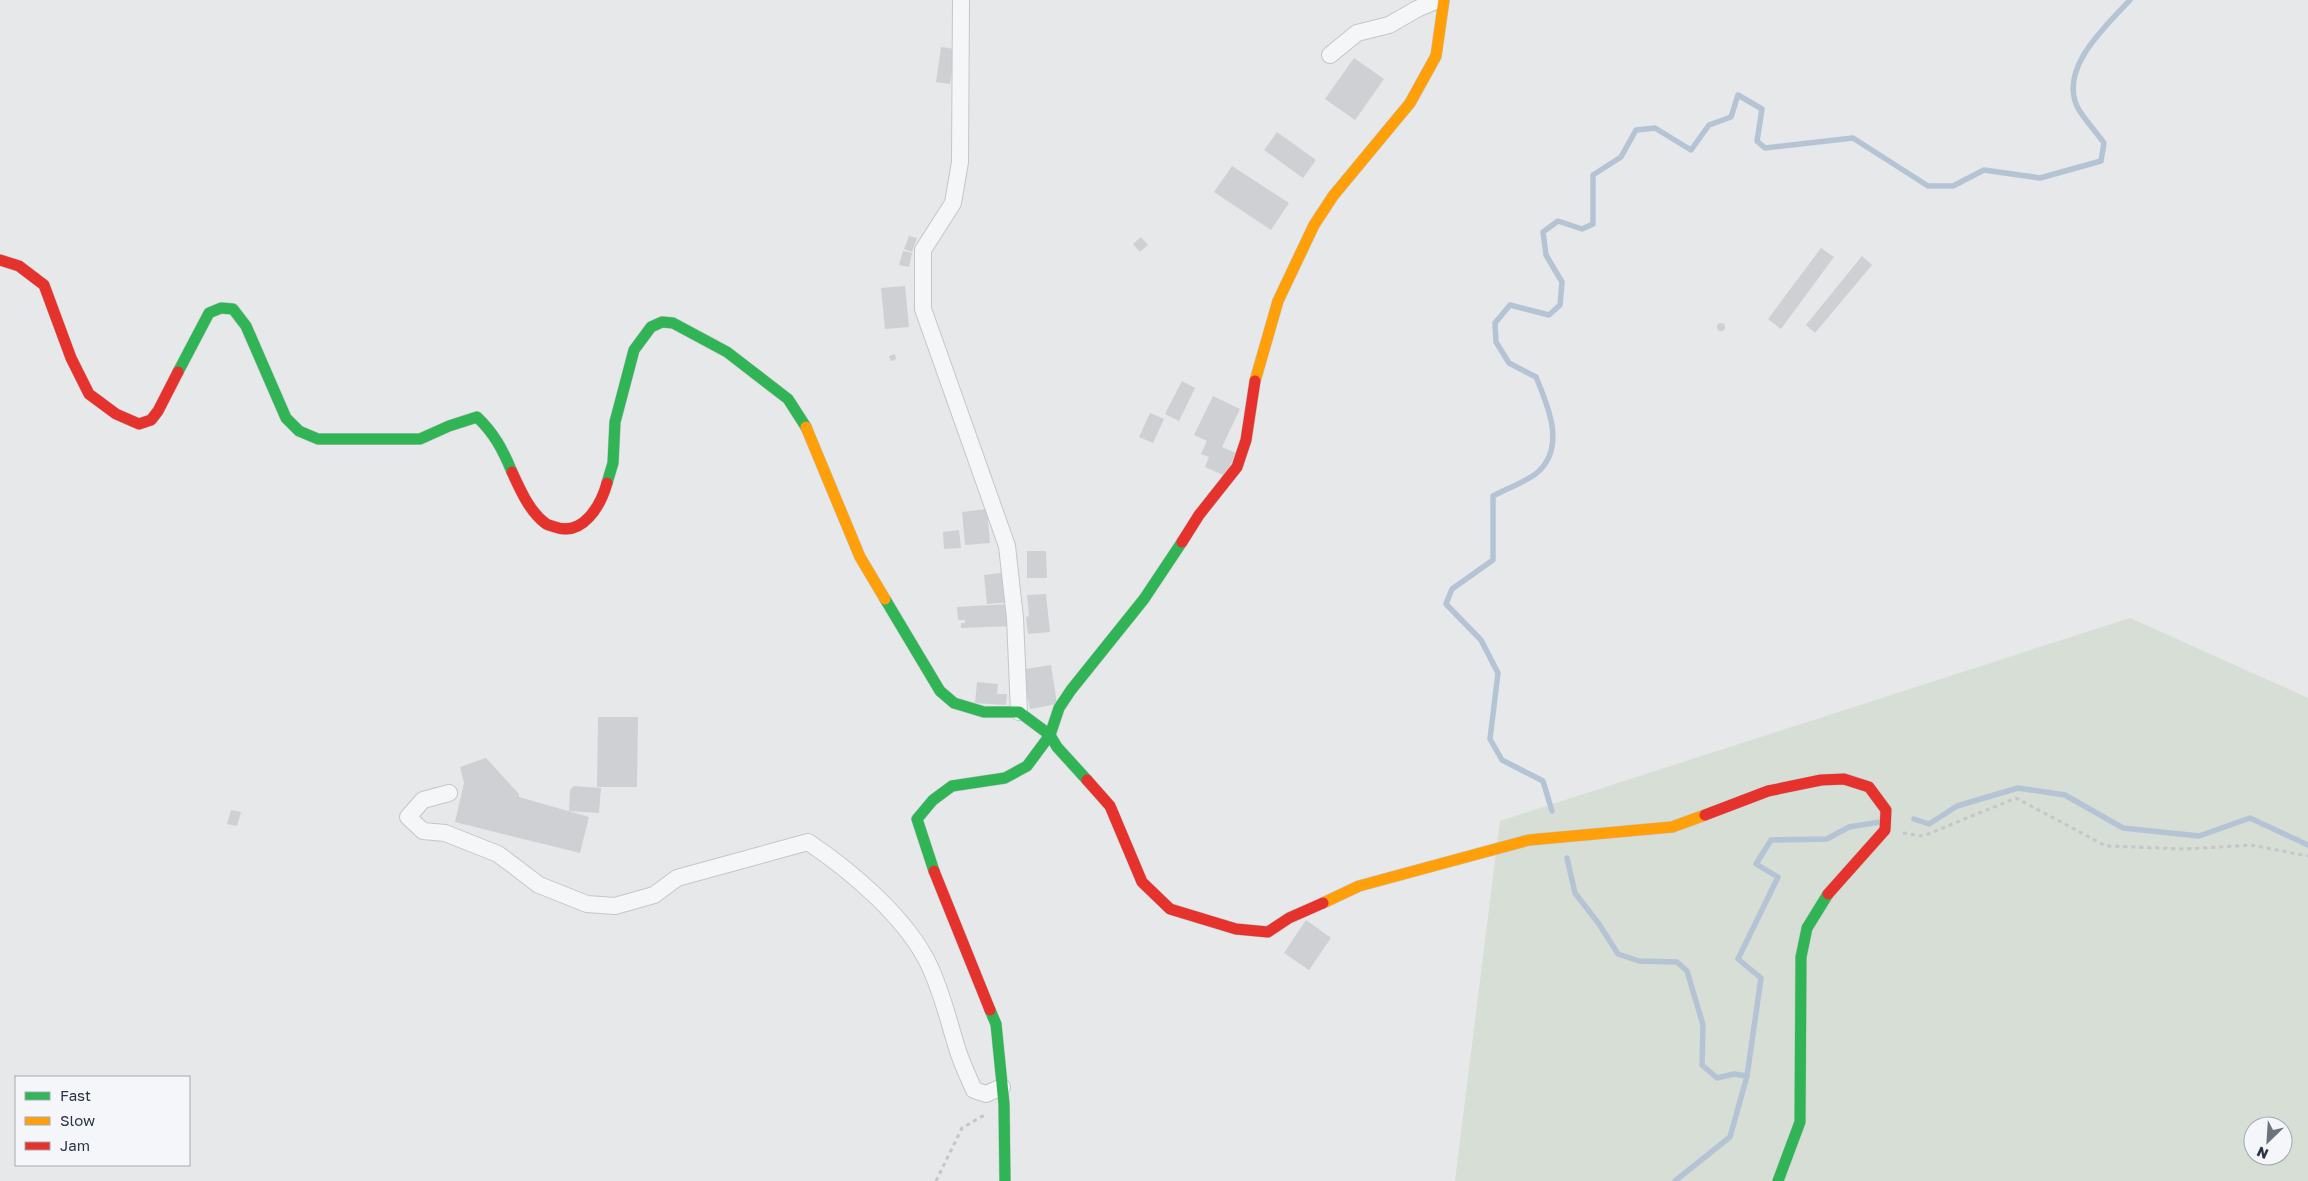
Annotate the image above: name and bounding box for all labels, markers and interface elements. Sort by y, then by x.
legend [15,1076,190,1166]
text: Fast [60,1086,91,1104]
text: Slow [60,1111,95,1129]
north arrow [2243,1116,2293,1166]
text: Jam [60,1136,90,1154]
text: N [2254,1143,2271,1163]

